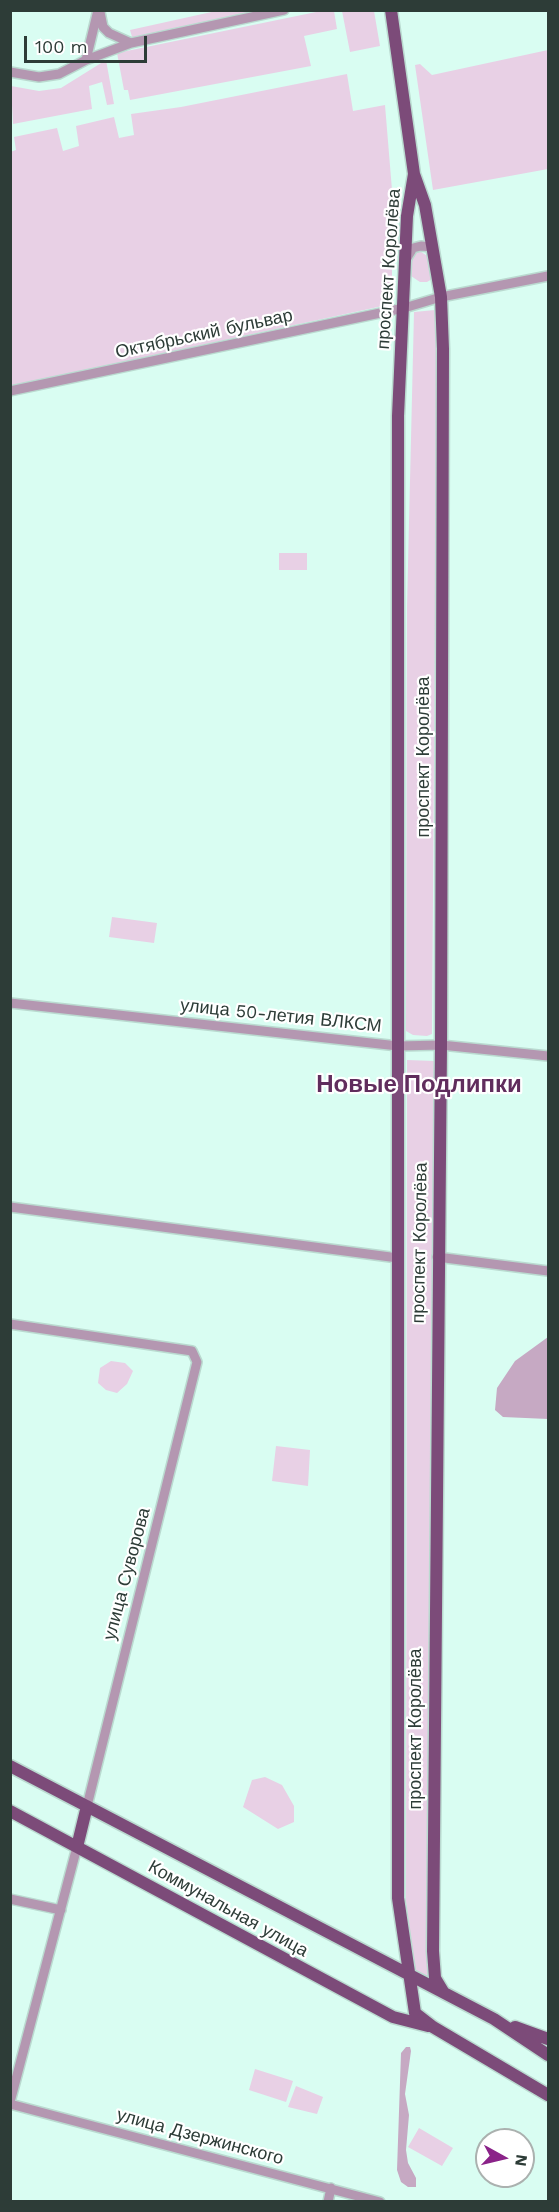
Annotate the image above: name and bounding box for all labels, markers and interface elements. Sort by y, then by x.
scale bar [27,24,150,62]
text: 100 m [35,36,88,57]
street label: проспект Королёва [373,188,405,350]
street label: Октябрьский бульвар [113,305,295,363]
street label: проспект Королёва [413,677,435,837]
street label: улица 50-летия ВЛКСМ [179,995,383,1037]
district label: Новые Подлипки [316,1071,522,1099]
street label: проспект Королёва [408,1162,432,1324]
street label: улица Суворова [99,1505,155,1643]
street label: проспект Королёва [405,1649,427,1809]
street label: Коммунальная улица [144,1856,312,1962]
street label: улица Дзержинского [114,2104,286,2170]
north arrow [475,2128,535,2188]
text: N [511,2153,532,2167]

